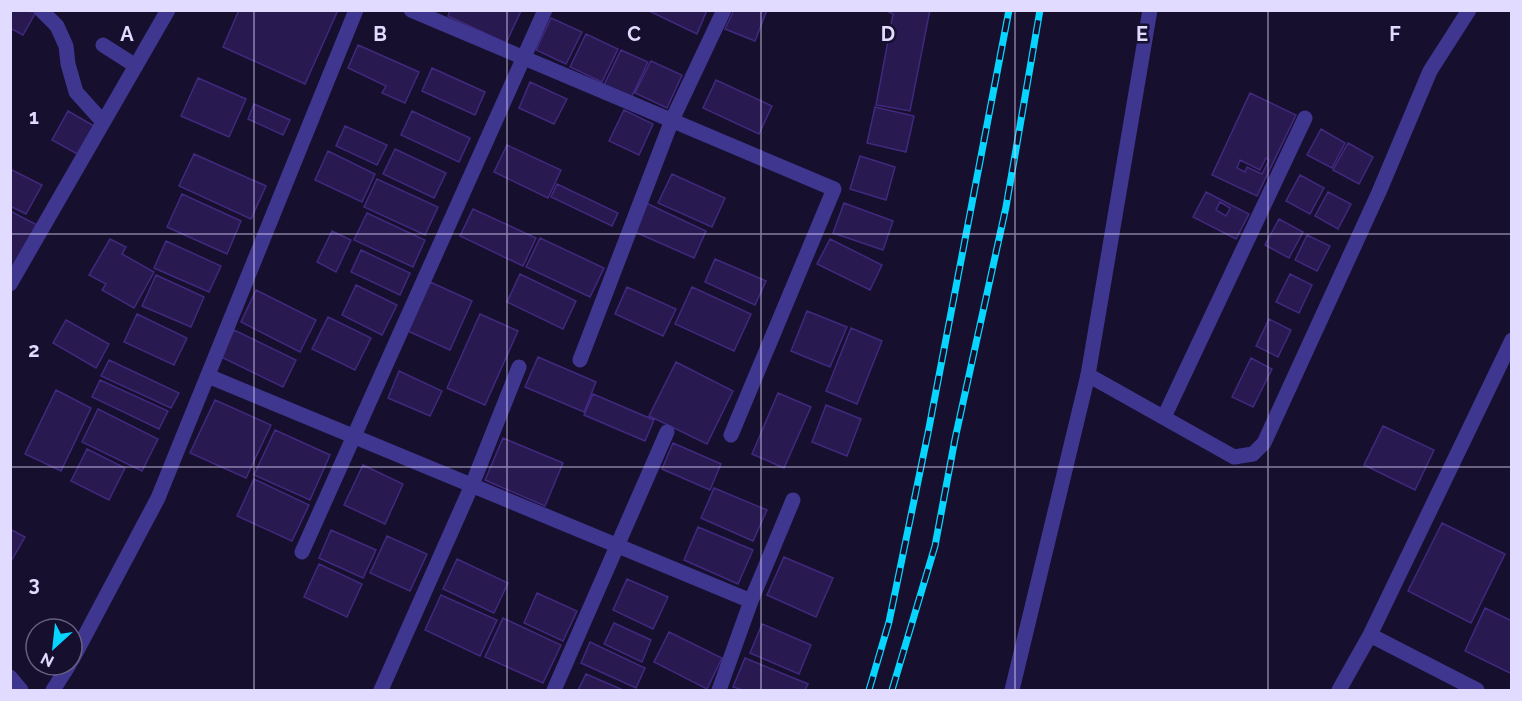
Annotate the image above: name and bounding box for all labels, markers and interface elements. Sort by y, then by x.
text: A [120,22,134,46]
text: B [373,22,387,46]
text: C [627,22,641,46]
text: D [881,22,895,46]
text: E [1136,22,1148,46]
text: F [1389,22,1401,46]
text: 1 [29,105,39,129]
text: 2 [28,338,40,362]
text: 3 [28,572,40,596]
north arrow [24,617,84,677]
text: N [38,649,57,671]

